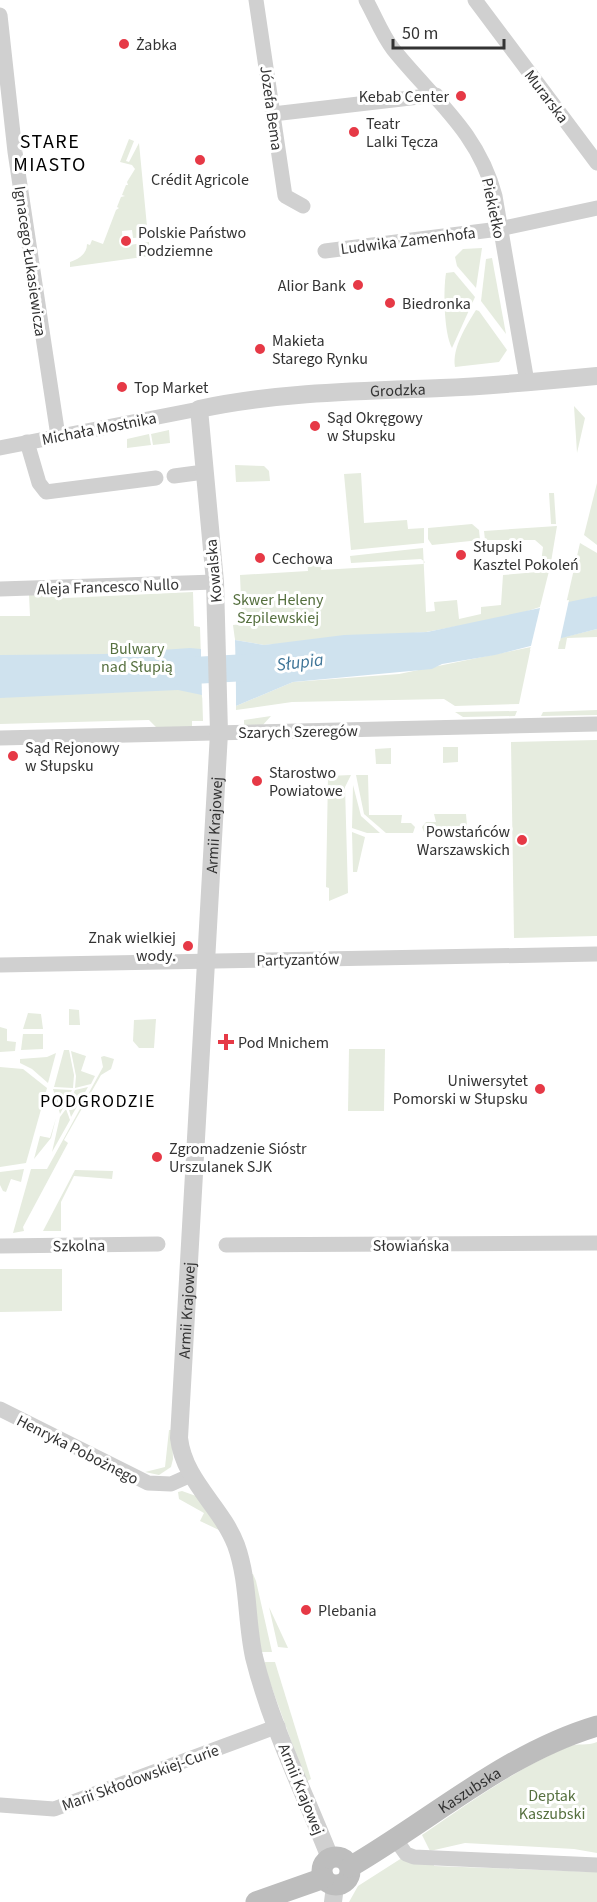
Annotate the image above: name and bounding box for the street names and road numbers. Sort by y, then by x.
street label: Józefa Bema [254,64,288,152]
street label: Murarska [519,65,574,128]
street label: Piekiełko [476,176,510,241]
street label: Ignacego Łukasiewicza [9,184,51,338]
street label: Ludwika Zamenhofa [339,222,477,260]
street label: Grodzka [370,379,426,403]
street label: Michała Mostnika [40,407,158,451]
street label: Kowalska [200,538,228,604]
street label: Aleja Francesco Nullo [37,574,179,600]
street label: Szarych Szeregów [238,720,359,744]
street label: Armii Krajowej [201,776,229,874]
street label: Partyzantów [256,948,340,972]
street label: Szkolna [53,1235,105,1257]
street label: Słowiańska [373,1235,449,1257]
street label: Armii Krajowej [174,1261,201,1359]
street label: Henryka Pobożnego [13,1410,142,1490]
street label: Marii Skłodowskiej-Curie [59,1739,222,1817]
street label: Armii Krajowej [273,1740,329,1838]
street label: Kaszubska [434,1762,505,1819]

